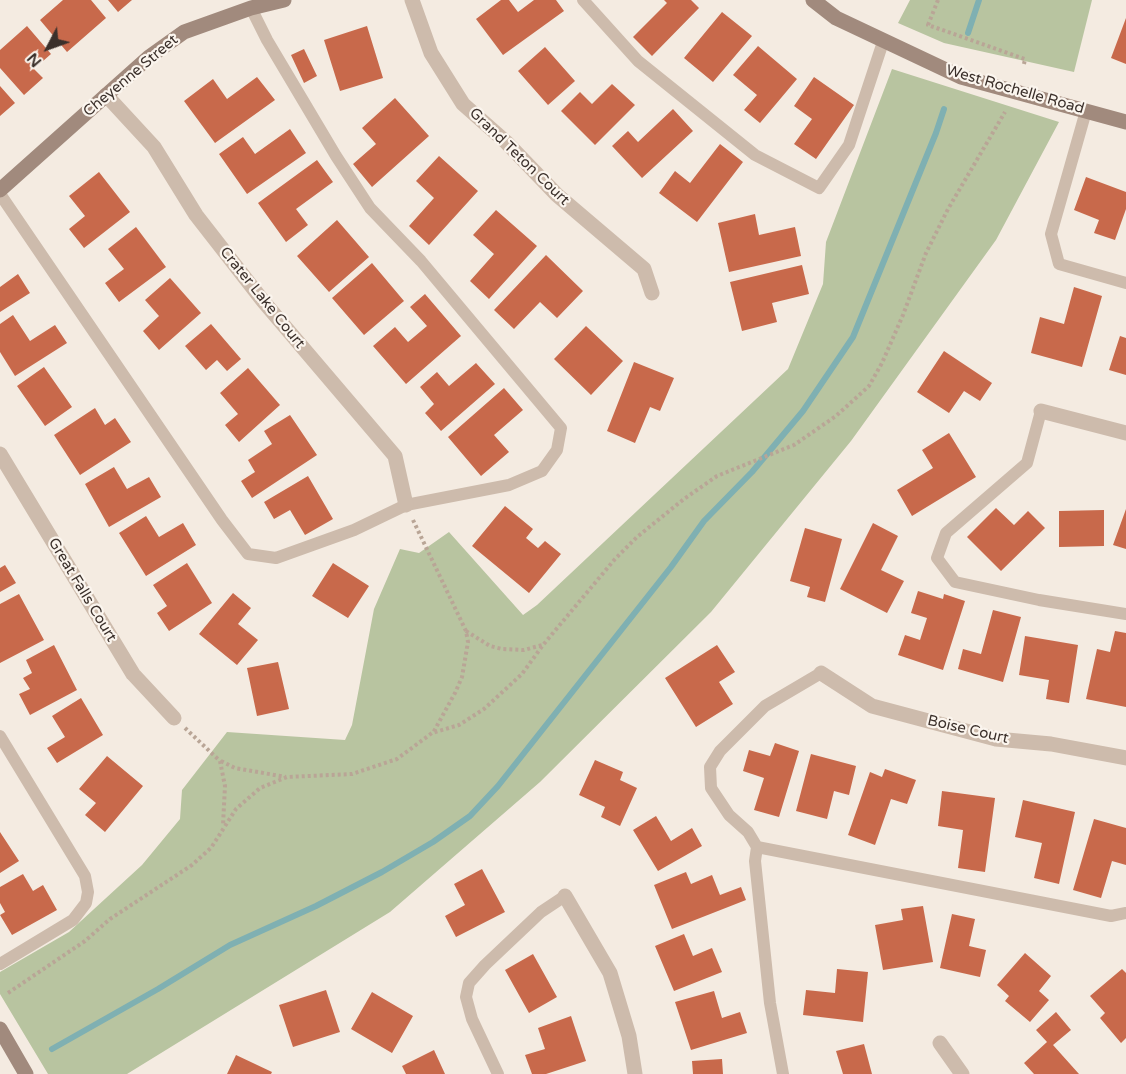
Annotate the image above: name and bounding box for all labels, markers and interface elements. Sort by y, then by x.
north arrow [18,18,78,78]
street label: Cheyenne Street [80,31,182,121]
text: N [23,48,46,71]
street label: West Rochelle Road [944,62,1086,118]
street label: Grand Teton Court [465,105,573,209]
street label: Crater Lake Court [216,244,308,352]
street label: Great Falls Court [44,535,120,645]
street label: Boise Court [926,712,1010,748]

